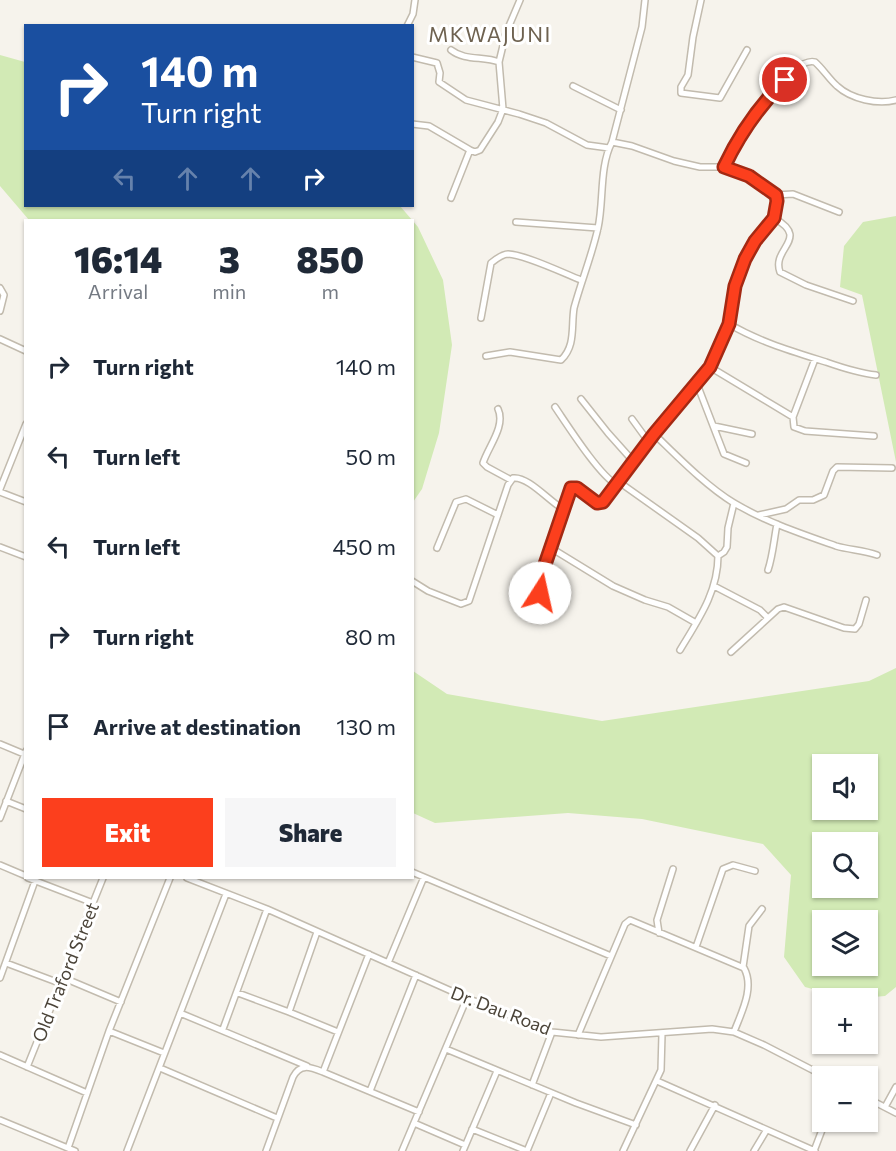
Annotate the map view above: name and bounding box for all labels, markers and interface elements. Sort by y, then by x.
district label: MKWAJUNI [428,21,552,46]
text: 140 m [141,44,258,96]
icon: right [42,48,120,126]
pin [759,54,810,105]
icon: arrive [768,63,801,96]
text: Turn right [141,96,261,129]
icon: left [108,162,141,195]
icon: ahead [171,162,204,195]
icon: ahead [234,162,267,195]
icon: right [297,162,330,195]
text: 16:14 [74,236,162,280]
text: 3 [219,236,240,280]
text: 850 [296,236,364,280]
text: Arrival [88,279,148,303]
text: min [212,279,246,303]
text: m [321,279,339,303]
icon: right [42,350,75,383]
text: Turn right [93,353,194,380]
text: 140 m [336,353,396,380]
icon: left [42,440,75,473]
text: Turn left [93,443,180,470]
text: 50 m [346,443,396,470]
icon: left [42,530,75,563]
text: Turn left [93,533,180,560]
text: 450 m [332,533,396,560]
position arrow [508,561,572,625]
icon: right [42,620,75,653]
text: Turn right [93,623,194,650]
text: 80 m [345,623,396,650]
icon: arrive [42,710,75,743]
text: Arrive at destination [93,713,301,740]
text: 130 m [336,713,396,740]
map controls [812,754,878,1132]
button: sound [812,754,878,820]
button: Exit [42,798,213,867]
button: Share [225,798,396,867]
button: search [812,832,878,898]
street label: Old Traford Street [27,899,103,1045]
button: layers [812,910,878,976]
street label: Dr. Dau Road [448,981,554,1039]
button: + [812,988,878,1054]
button: − [812,1066,878,1132]

